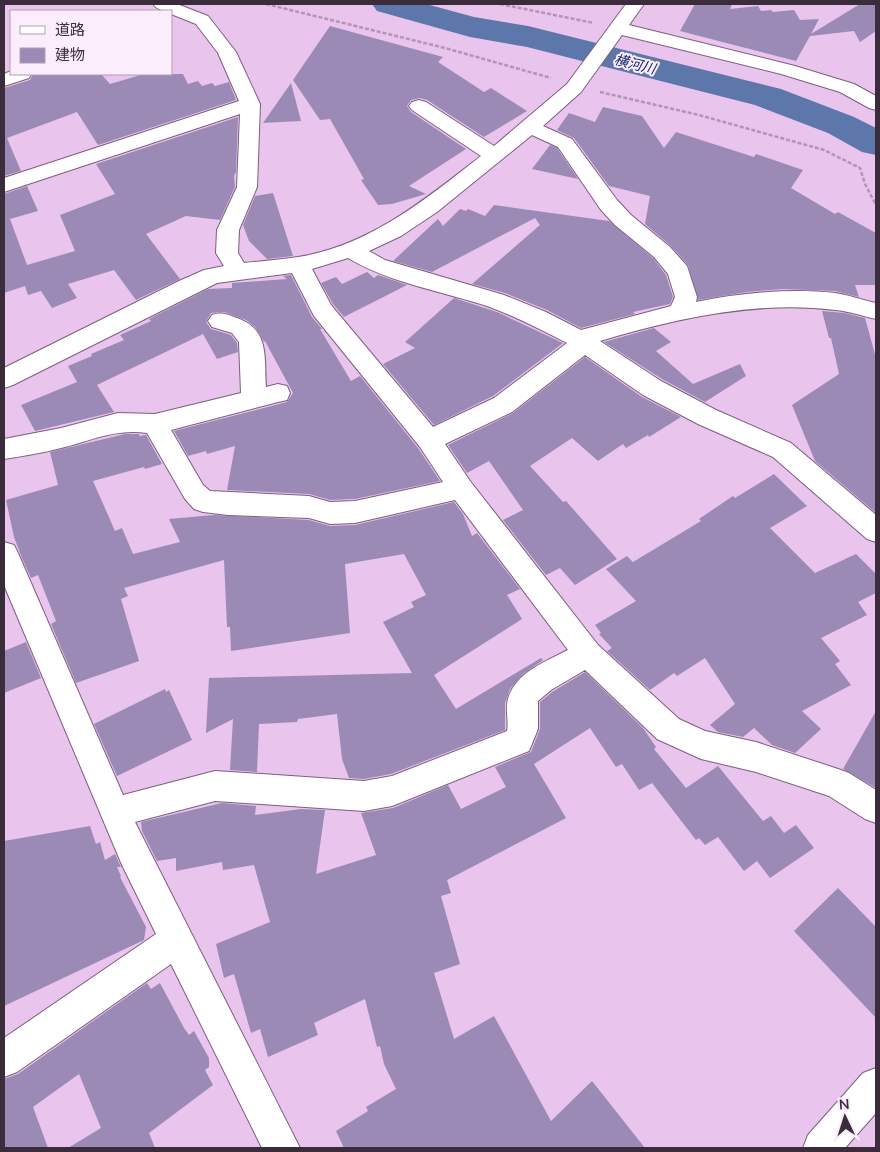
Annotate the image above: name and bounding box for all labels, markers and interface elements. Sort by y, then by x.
legend [10,10,172,75]
text: 道路 [55,20,85,39]
text: 建物 [55,45,85,64]
water label: 横河川 [612,50,659,78]
north arrow [820,1092,870,1142]
text: N [838,1095,850,1113]

